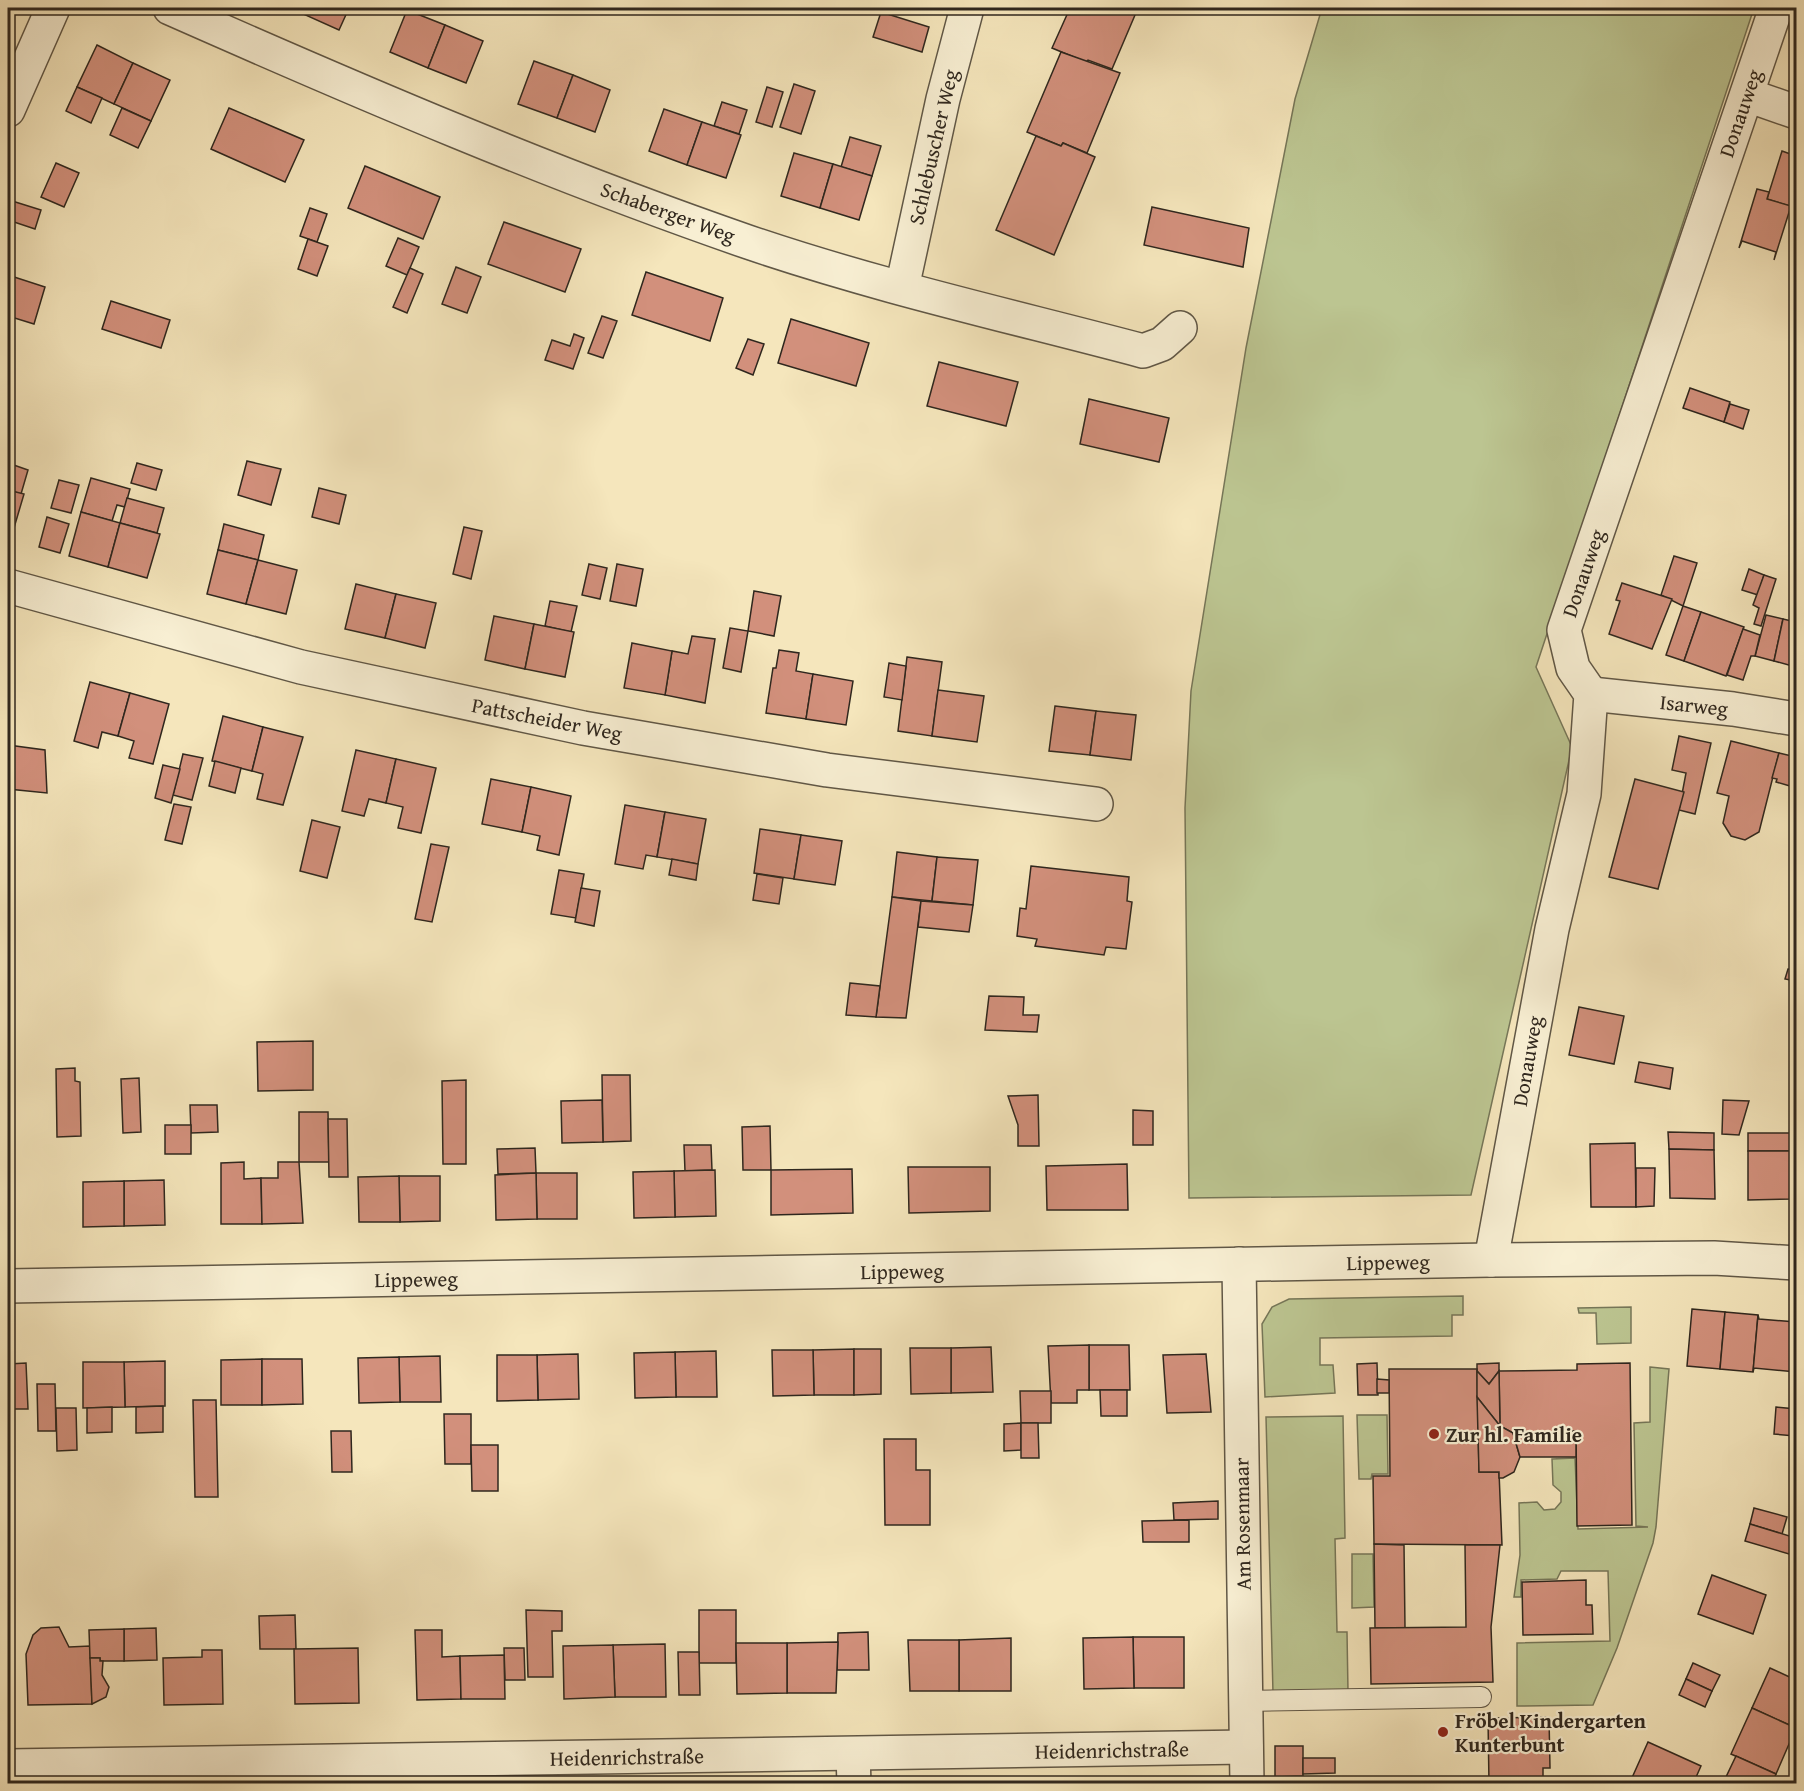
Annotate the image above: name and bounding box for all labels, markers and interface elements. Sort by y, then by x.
street label: Donauweg [1710,64,1770,161]
street label: Schlebuscher Weg [900,66,966,228]
street label: Schaberger Weg [596,173,740,251]
street label: Donauweg [1553,524,1613,621]
street label: Isarweg [1658,686,1730,724]
street label: Pattscheider Weg [469,689,625,749]
street label: Donauweg [1504,1013,1550,1109]
street label: Lippeweg [1346,1246,1431,1278]
street label: Lippeweg [860,1255,945,1287]
street label: Lippeweg [374,1263,459,1295]
place label: Zur hl. Familie [1446,1419,1582,1450]
marker: Zur hl. Familie [1427,1427,1441,1441]
street label: Am Rosenmaar [1225,1457,1259,1591]
place label: Fröbel Kindergarten Kunterbunt [1455,1705,1647,1760]
marker: Fröbel Kindergarten Kunterbunt [1436,1725,1450,1739]
street label: Heidenrichstraße [1035,1733,1189,1767]
street label: Heidenrichstraße [550,1740,704,1774]

